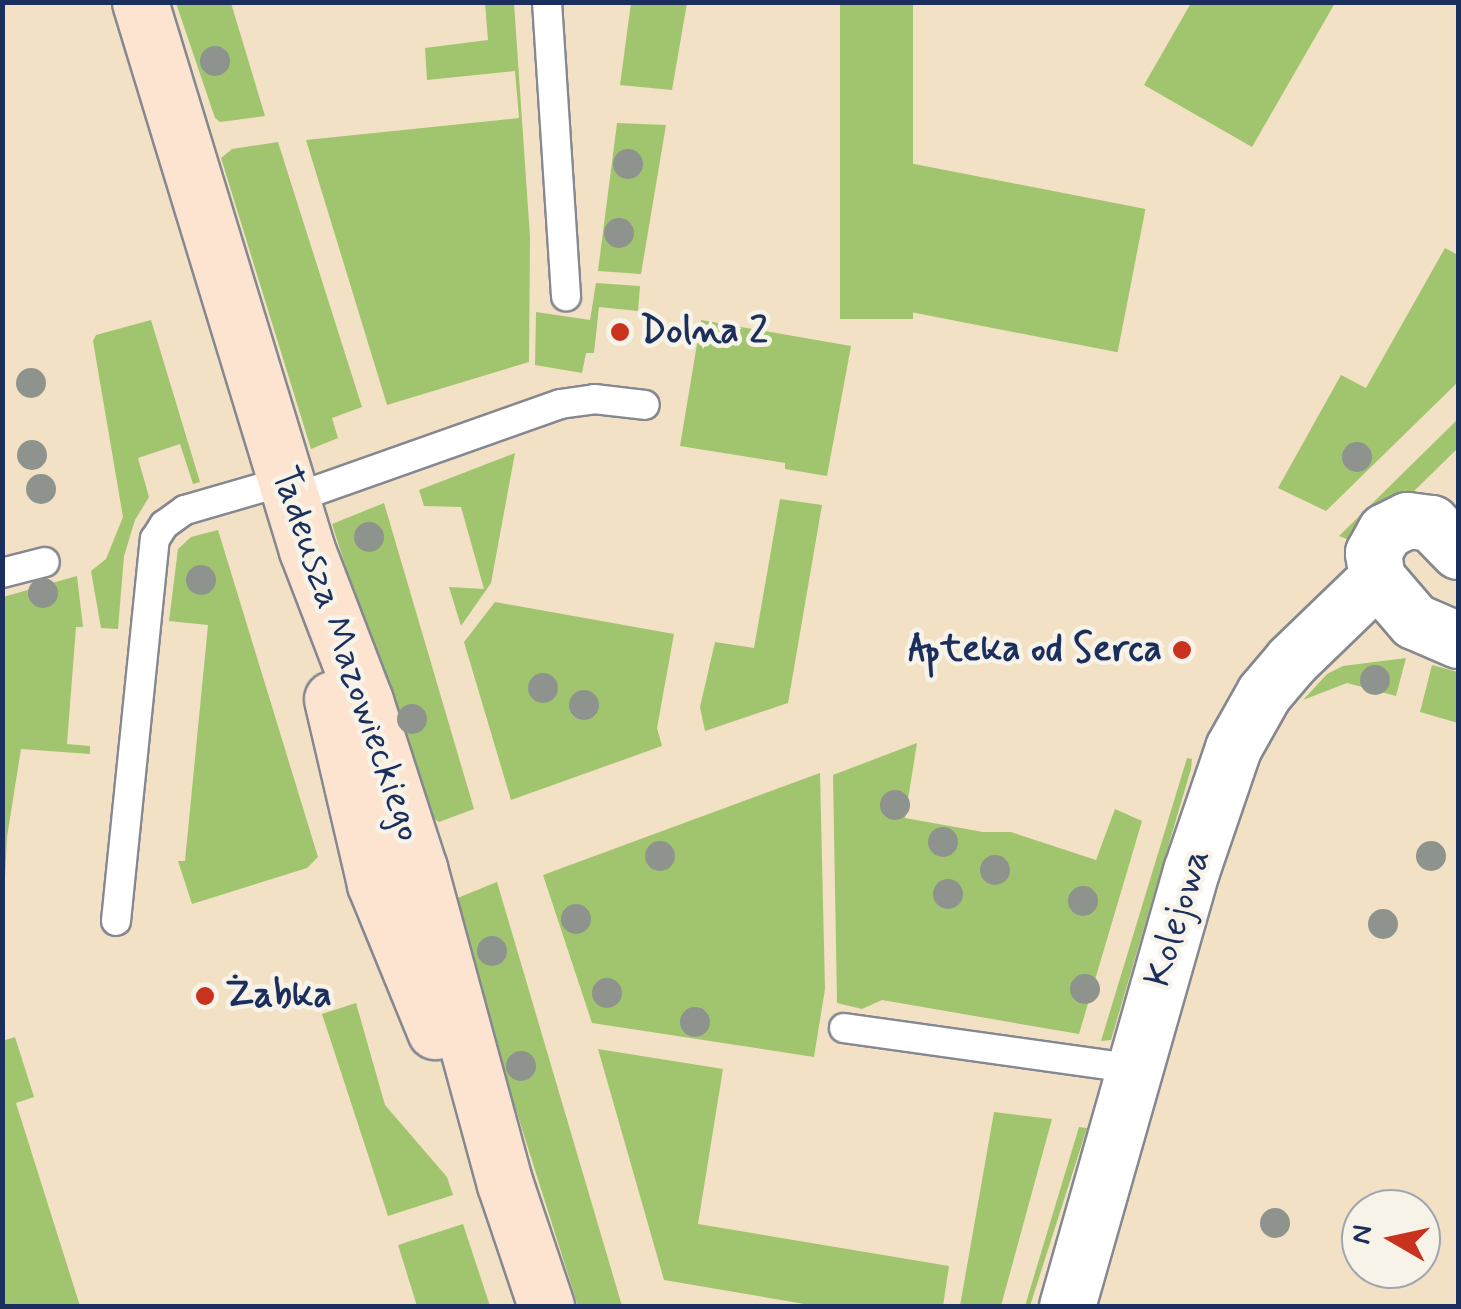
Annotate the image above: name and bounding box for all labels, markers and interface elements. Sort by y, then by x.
place label: Dolna 2 [640,309,768,355]
marker: Dolna 2 [609,321,631,343]
street label: Tadeusza Mazowieckiego [259,456,433,852]
place label: Apteka od Serca [906,627,1162,673]
marker: Apteka od Serca [1171,639,1193,661]
street label: Kolejowa [1135,844,1221,992]
place label: Żabka [225,973,332,1019]
marker: Żabka [194,985,216,1007]
north arrow [1341,1189,1441,1289]
text: N [1343,1222,1383,1247]

